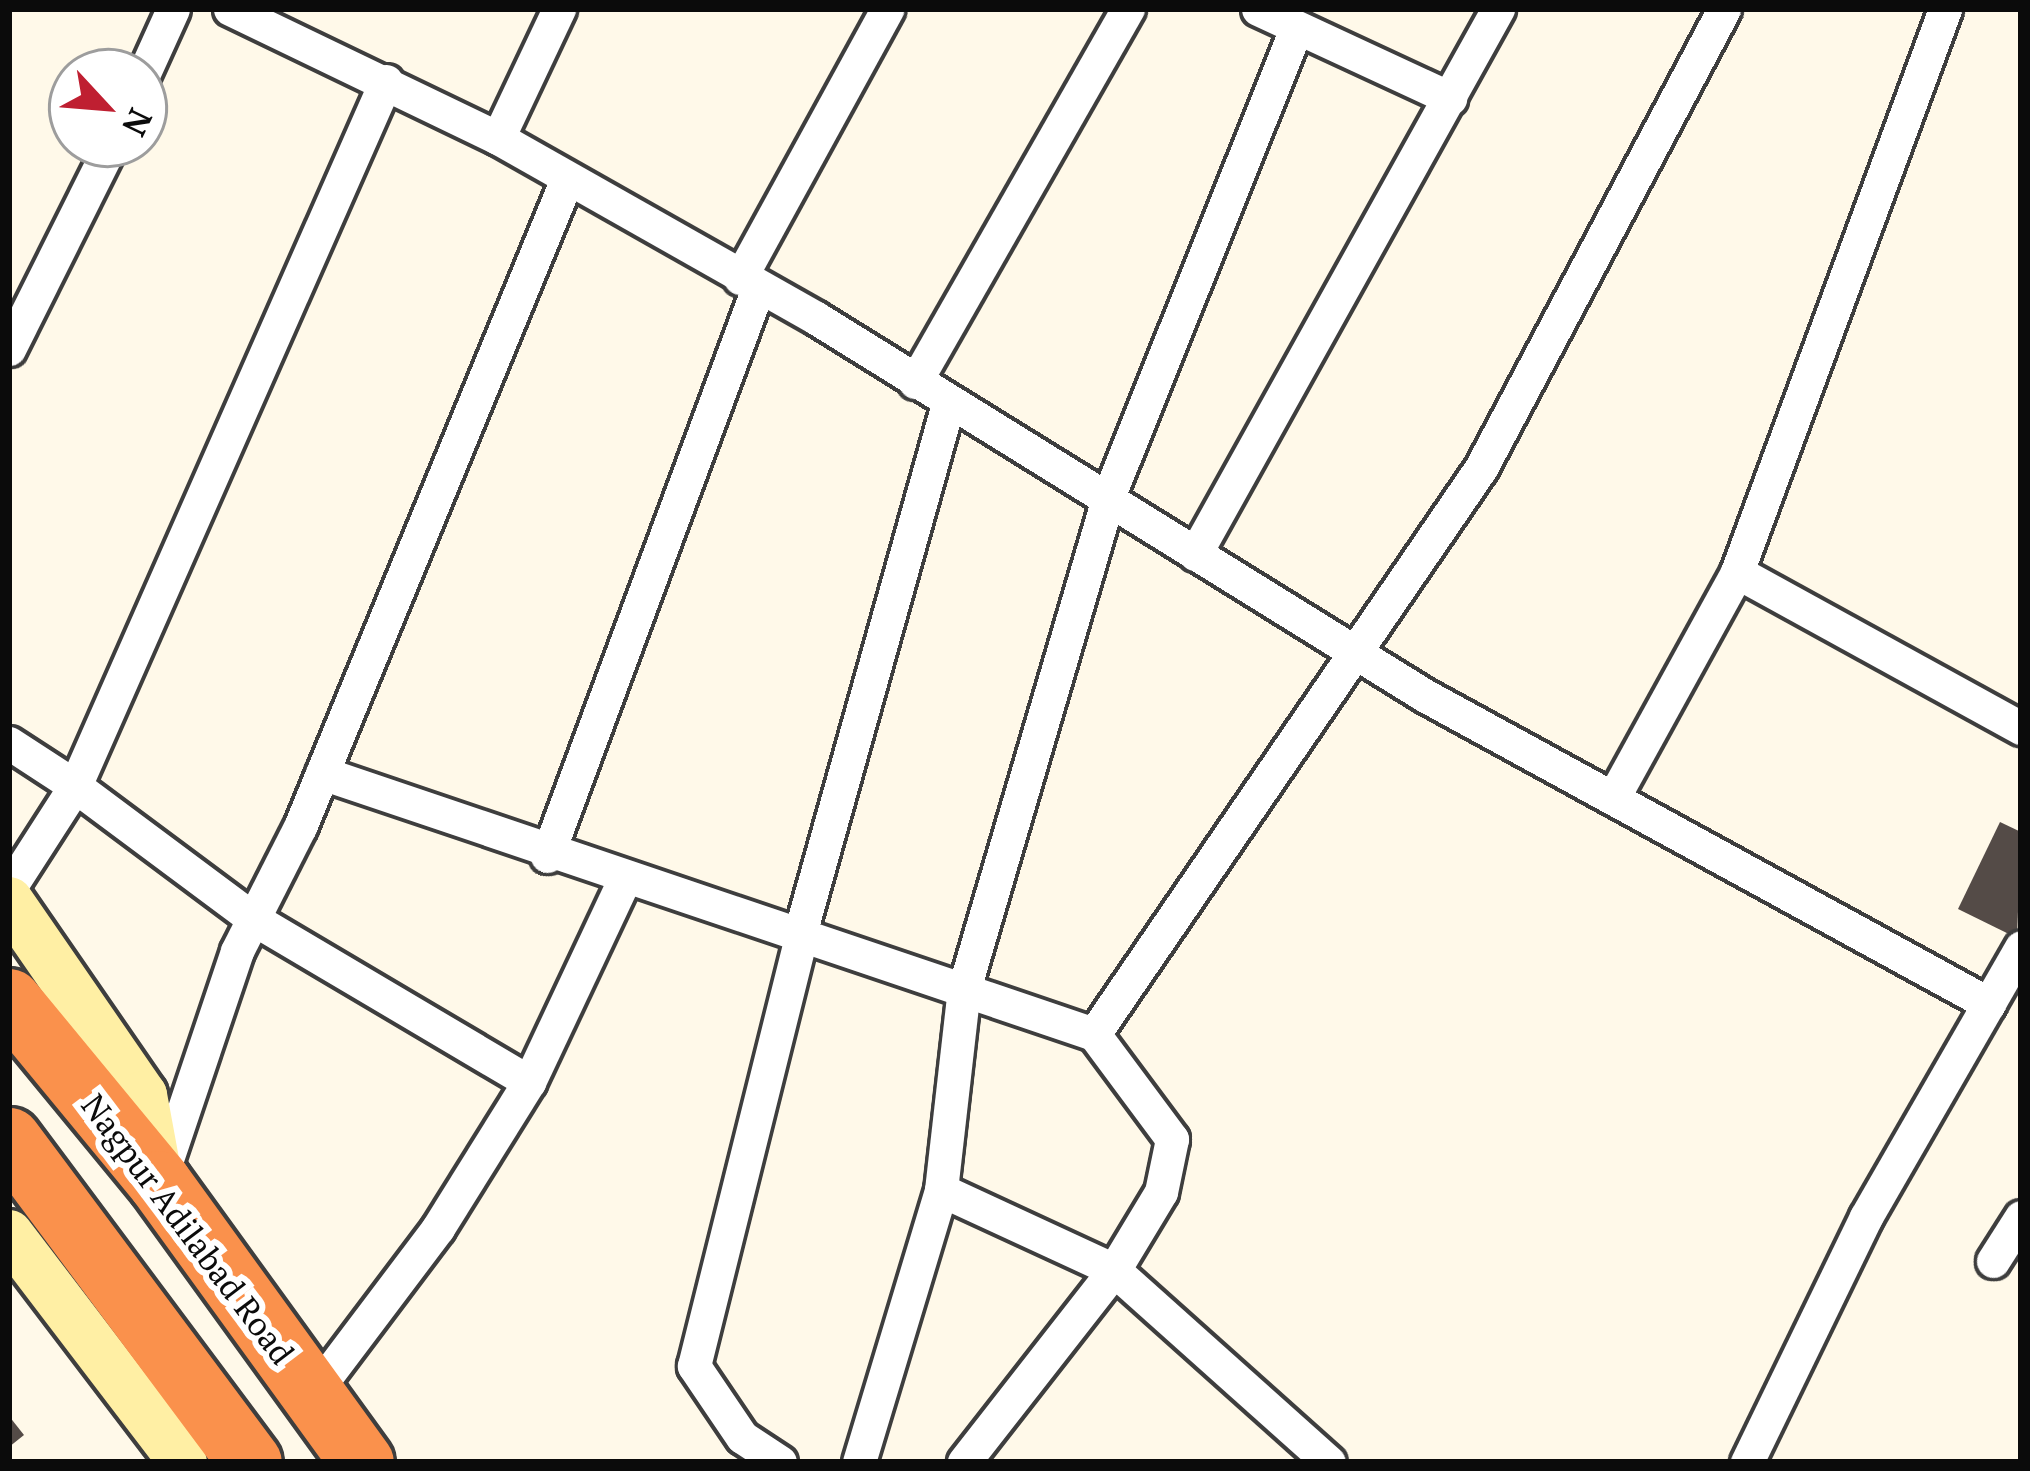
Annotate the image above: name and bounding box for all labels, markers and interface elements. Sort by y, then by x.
north arrow [48,48,168,168]
text: N [113,102,163,143]
street label: Nagpur Adilabad Road [73,1086,303,1372]

